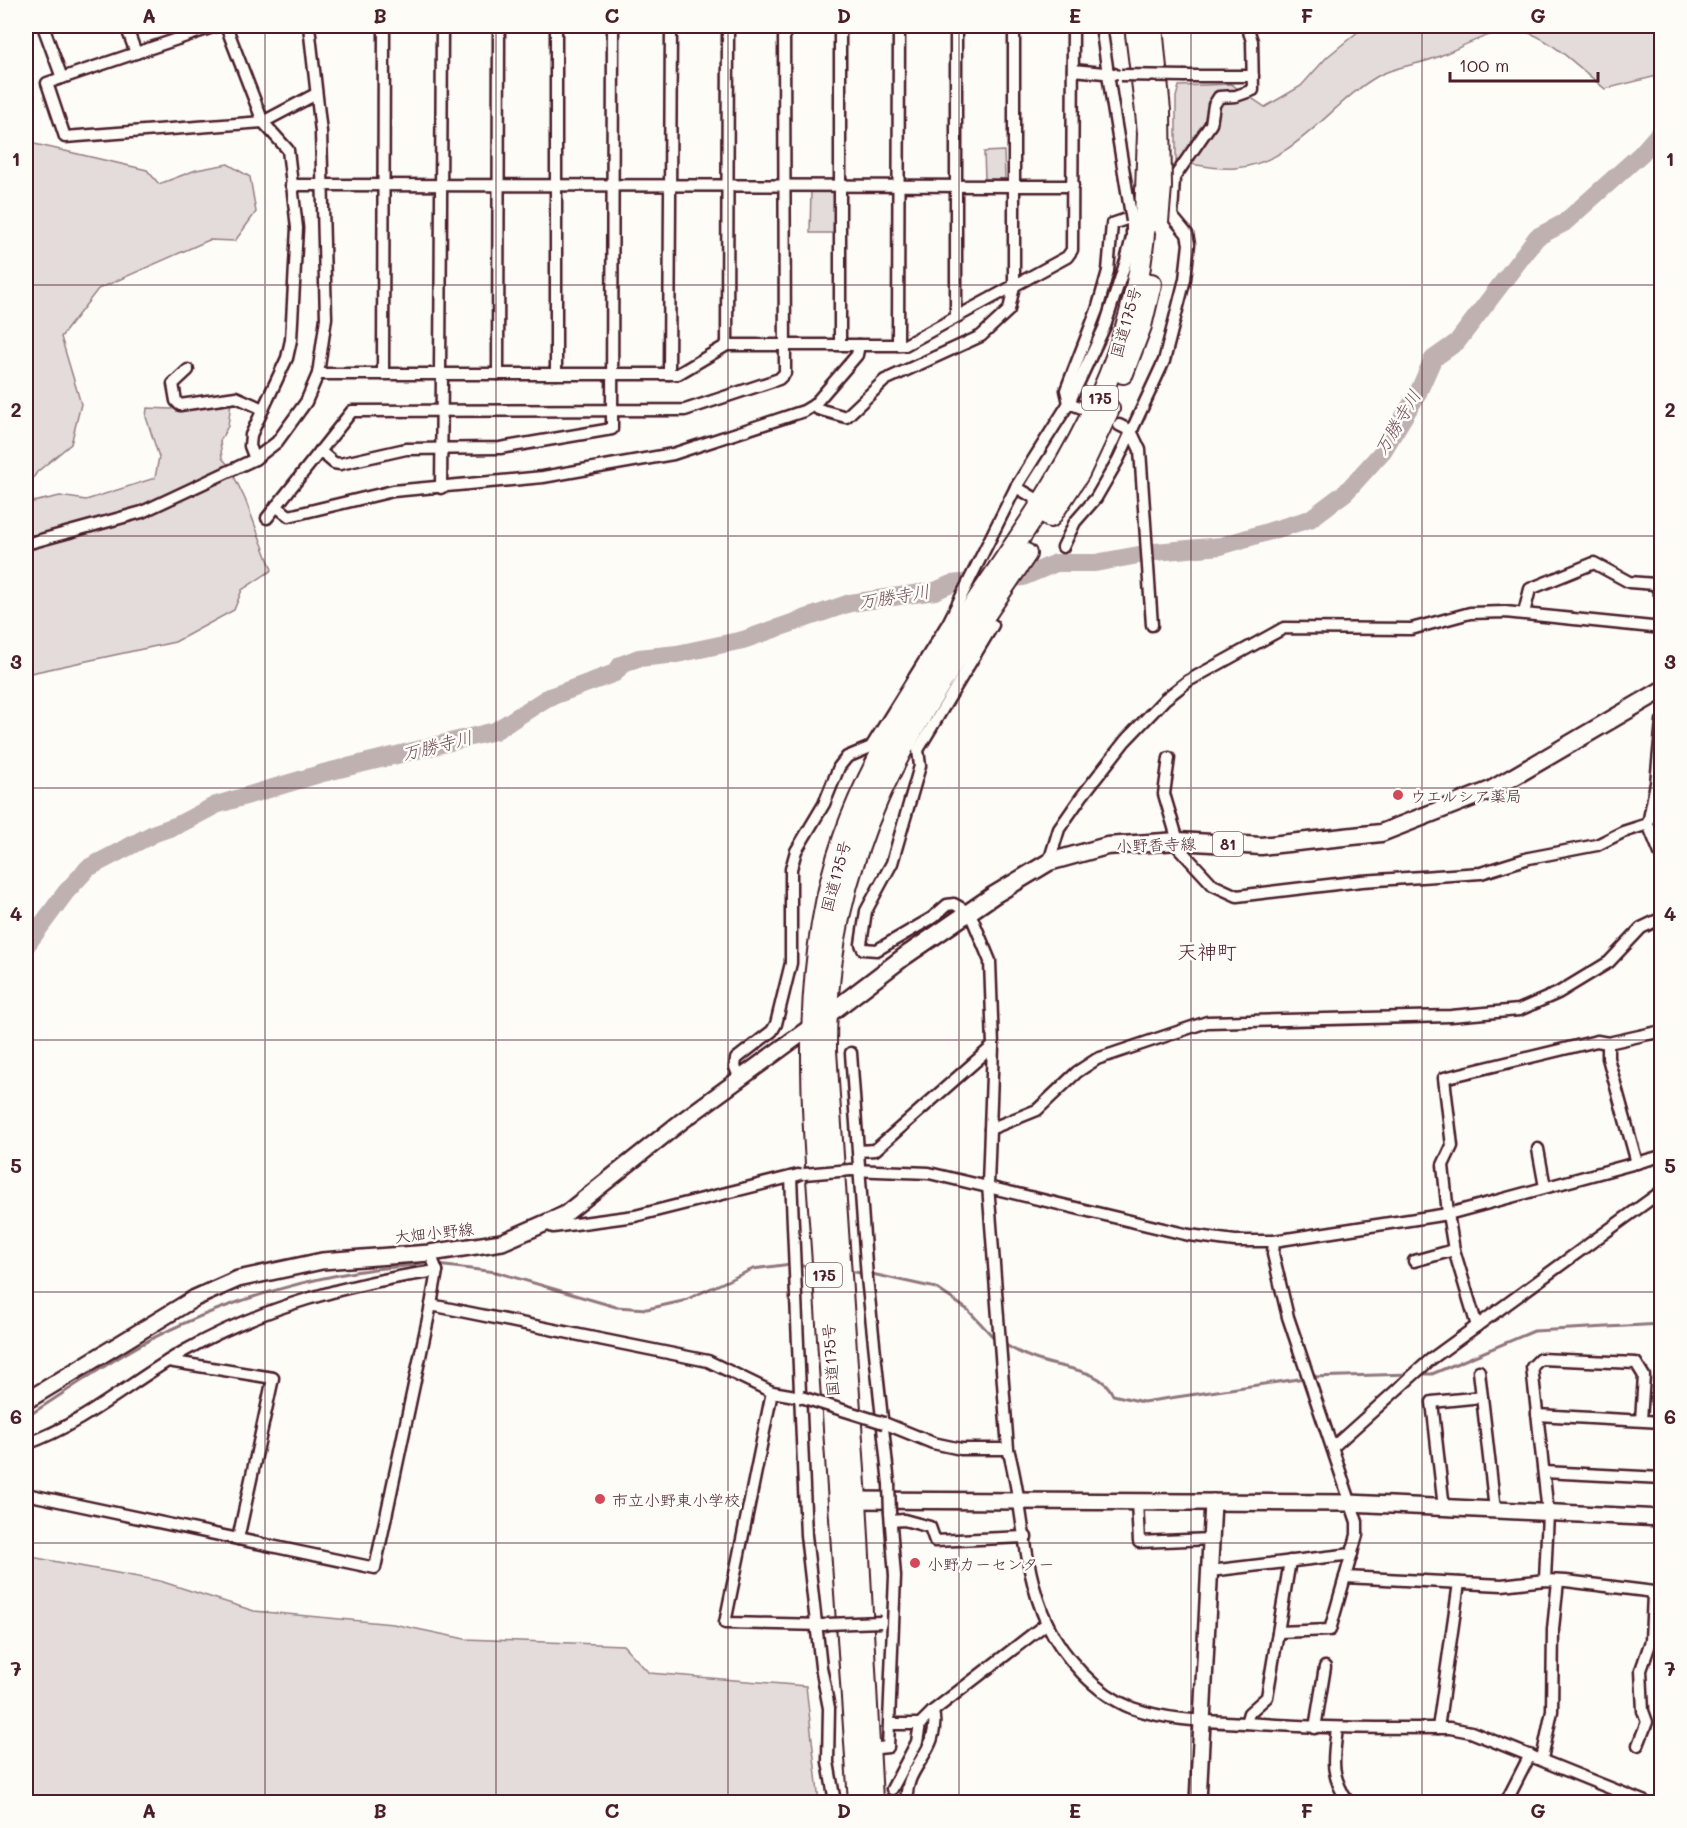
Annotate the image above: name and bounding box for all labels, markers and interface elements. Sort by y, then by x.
text: A [142,2,156,28]
text: B [373,2,387,28]
text: C [605,2,620,28]
text: D [837,2,851,28]
text: E [1069,2,1081,28]
text: F [1301,2,1314,28]
text: G [1530,2,1546,28]
scale bar [1450,45,1598,83]
text: 100 m [1459,53,1509,77]
text: 1 [12,145,20,171]
text: 1 [1666,145,1674,171]
street label: 国道175号 [1105,284,1145,360]
water label: 万勝寺川 [1368,385,1426,459]
road number: 175 [1082,386,1118,410]
text: 2 [10,396,22,422]
text: 2 [1664,396,1676,422]
water label: 万勝寺川 [857,579,931,613]
text: 3 [10,648,22,674]
text: 3 [1664,648,1676,674]
water label: 万勝寺川 [399,725,475,765]
place label: ウエルシア薬局 [1410,785,1522,806]
marker: ウエルシア薬局 [1391,788,1405,802]
street label: 小野香寺線 [1116,832,1196,856]
road number: 81 [1213,832,1243,856]
street label: 国道175号 [815,838,855,914]
text: 4 [10,900,23,926]
text: 4 [1664,900,1677,926]
district label: 天神町 [1177,938,1237,964]
text: 5 [10,1152,22,1178]
text: 5 [1664,1152,1676,1178]
street label: 大畑小野線 [393,1217,475,1247]
road number: 175 [806,1263,842,1287]
street label: 国道175号 [817,1323,843,1397]
text: 6 [10,1403,22,1429]
text: 6 [1664,1403,1676,1429]
place label: 市立小野東小学校 [612,1489,740,1510]
marker: 市立小野東小学校 [593,1492,607,1506]
place label: 小野カーセンター [927,1553,1054,1574]
marker: 小野カーセンター [908,1556,922,1570]
text: 7 [10,1655,22,1681]
text: 7 [1664,1655,1676,1681]
text: A [142,1797,156,1823]
text: B [373,1797,387,1823]
text: C [605,1797,620,1823]
text: D [837,1797,851,1823]
text: E [1069,1797,1081,1823]
text: F [1301,1797,1314,1823]
text: G [1530,1797,1546,1823]

